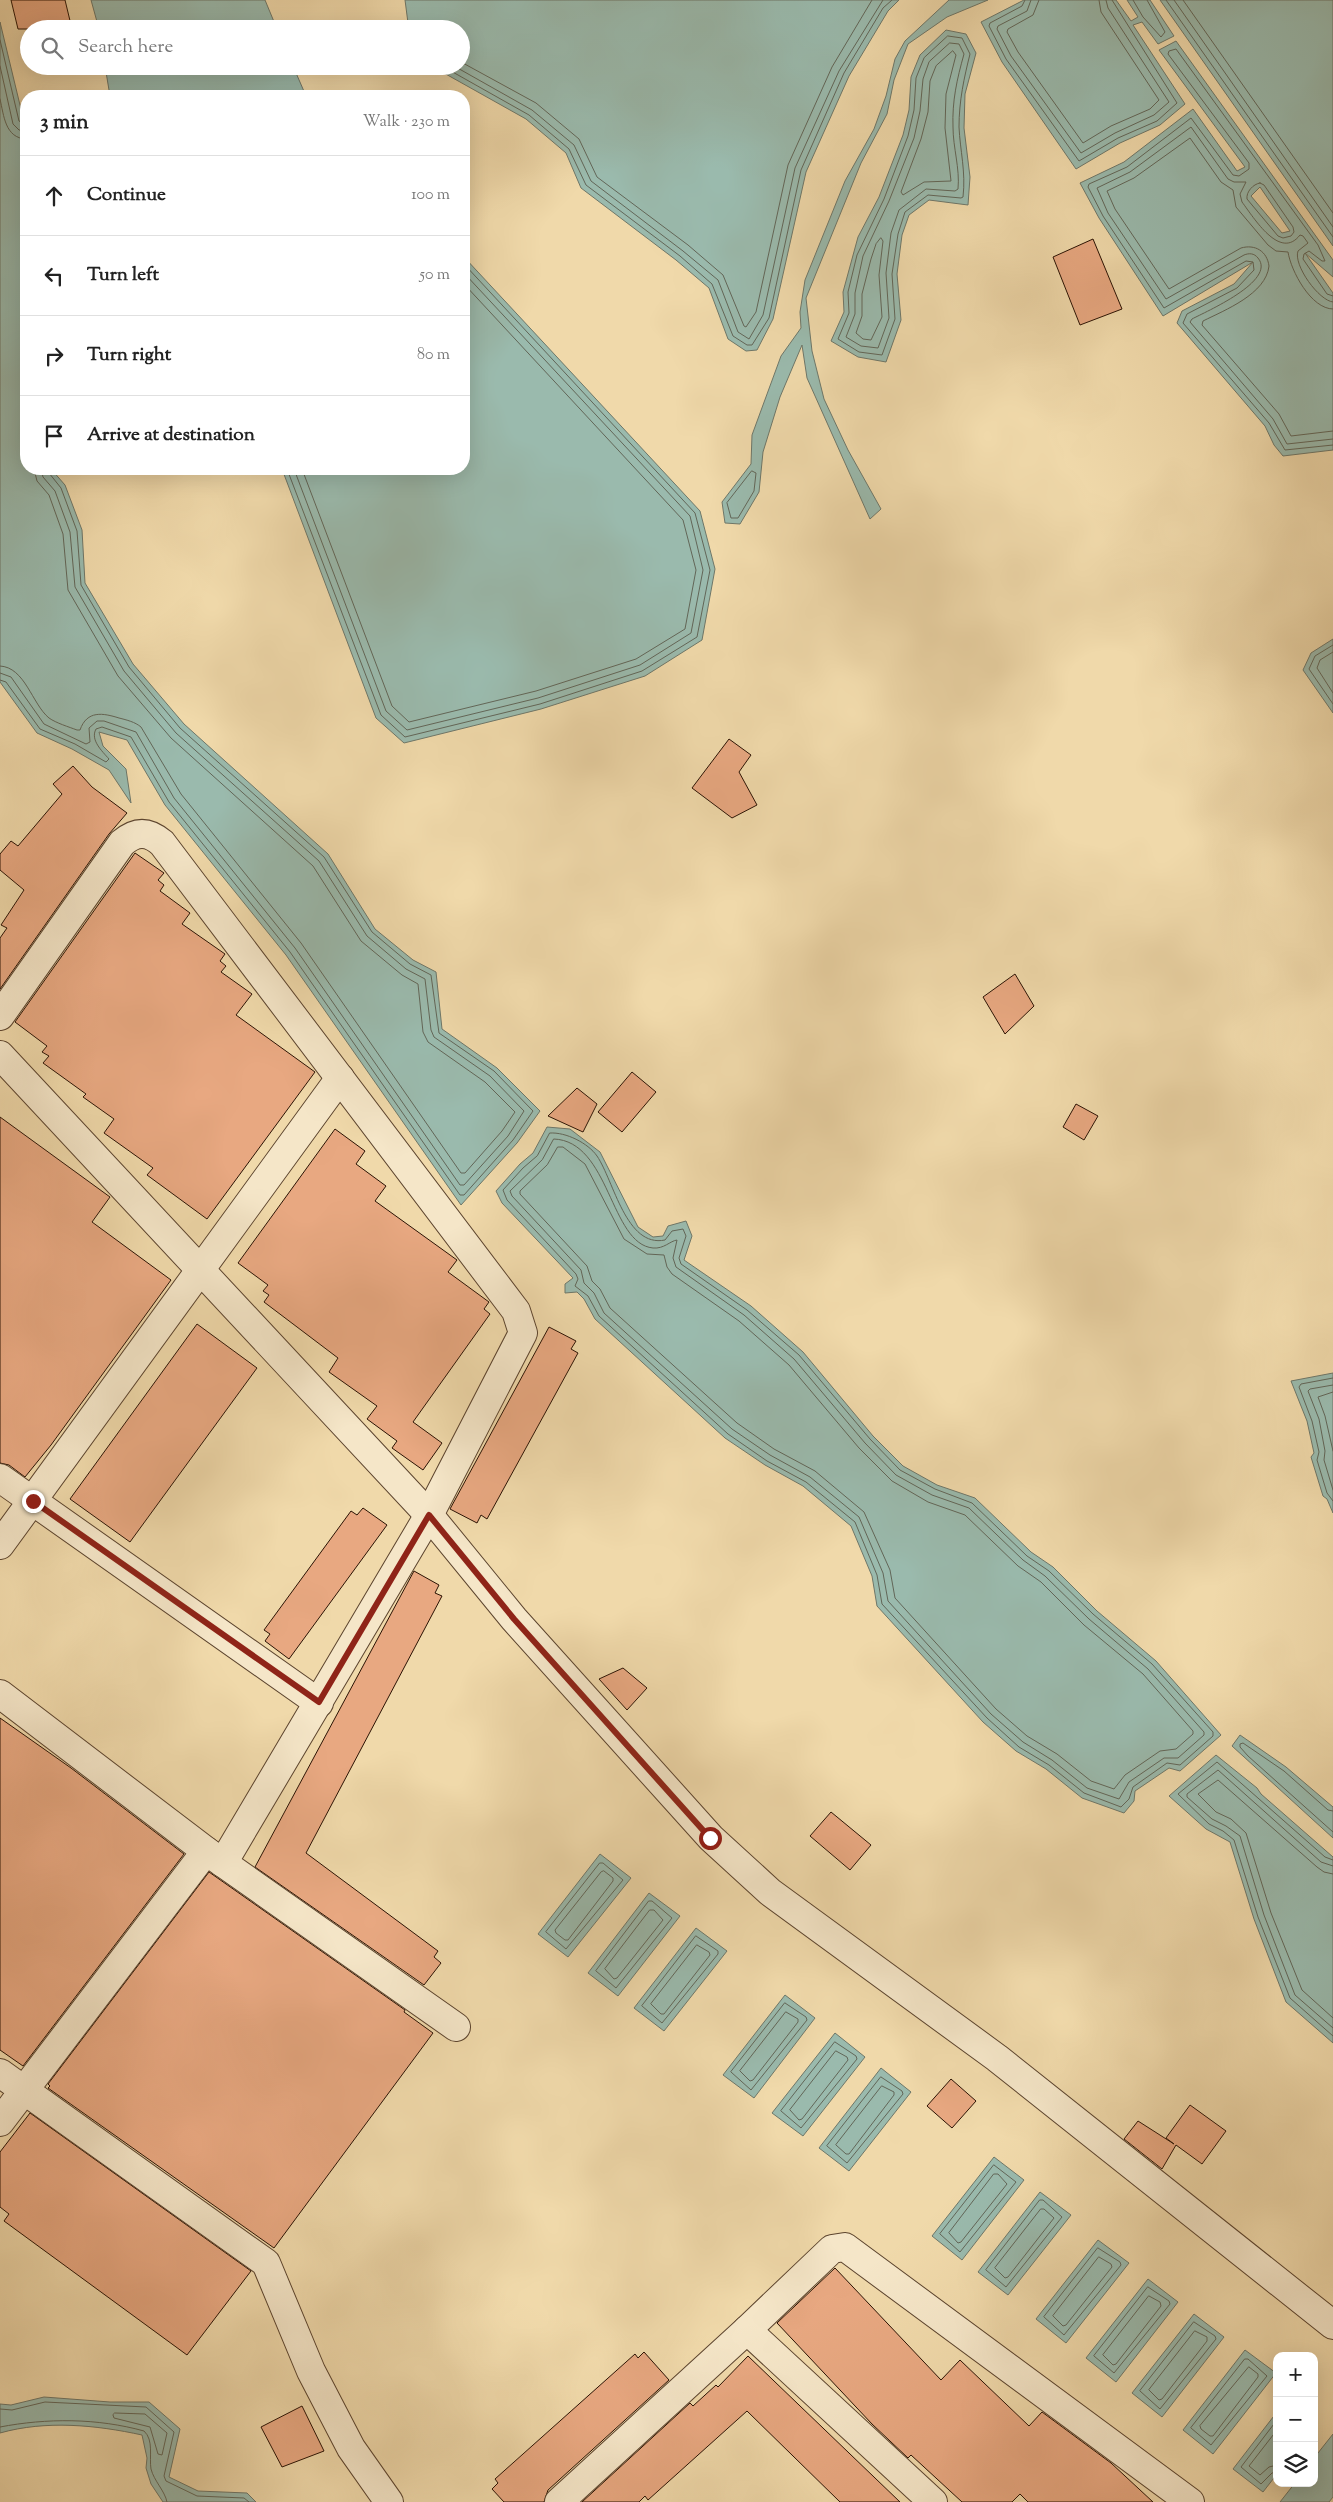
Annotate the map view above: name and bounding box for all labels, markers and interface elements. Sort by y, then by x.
search box [20,20,470,75]
icon: search [38,34,66,62]
text: Search here [78,34,173,61]
text: 3 min [40,108,89,138]
text: Walk · 230 m [363,111,450,134]
icon: ahead [40,182,68,210]
text: Continue [87,182,166,209]
text: 100 m [411,184,450,207]
icon: left [40,262,68,290]
text: Turn left [87,262,159,289]
text: 50 m [419,264,450,287]
icon: right [40,342,68,370]
text: Turn right [87,342,171,369]
text: 80 m [417,344,450,367]
icon: arrive [40,422,68,450]
text: Arrive at destination [87,422,255,449]
route end [22,1490,45,1513]
route start [699,1827,722,1850]
map controls [1273,2352,1318,2487]
button: + [1273,2352,1318,2397]
button: − [1273,2397,1318,2442]
button: layers [1273,2442,1318,2487]

